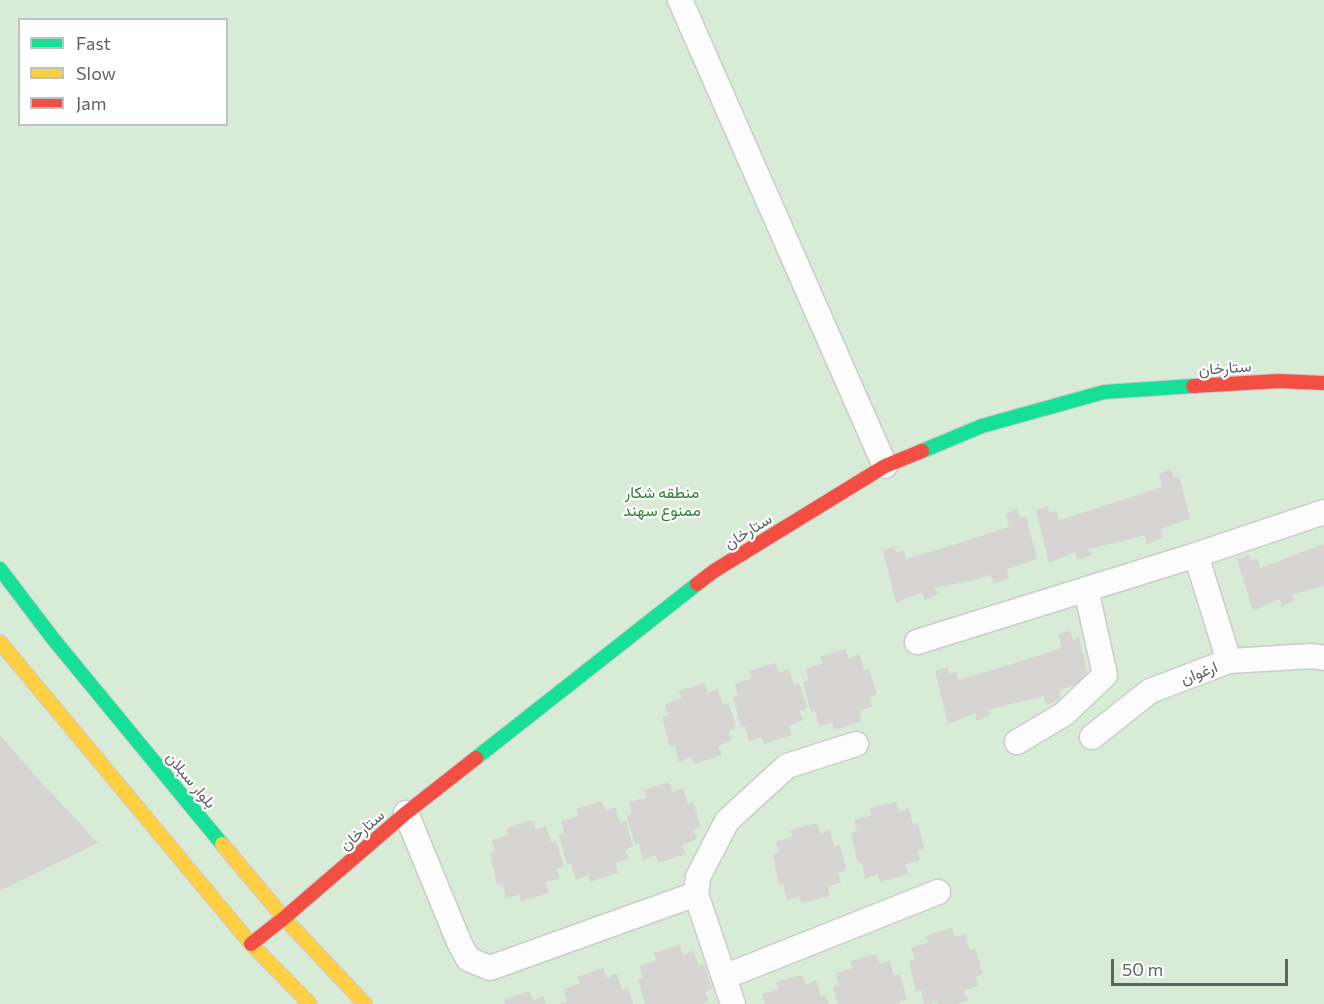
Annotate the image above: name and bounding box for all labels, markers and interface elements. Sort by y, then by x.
legend [18,18,228,126]
text: Fast [76,32,111,54]
text: Slow [76,62,116,84]
text: Jam [76,92,106,114]
street label: ستارخان [1198,357,1252,379]
park label: منطقه شکار ممنوع سهند [623,483,701,521]
street label: ستارخان [720,509,776,553]
street label: ارغوان [1178,657,1220,689]
street label: بلوار سبلان [162,748,220,812]
street label: ستارخان [336,805,388,855]
scale bar [1114,947,1291,985]
text: 50 m [1122,958,1163,980]

